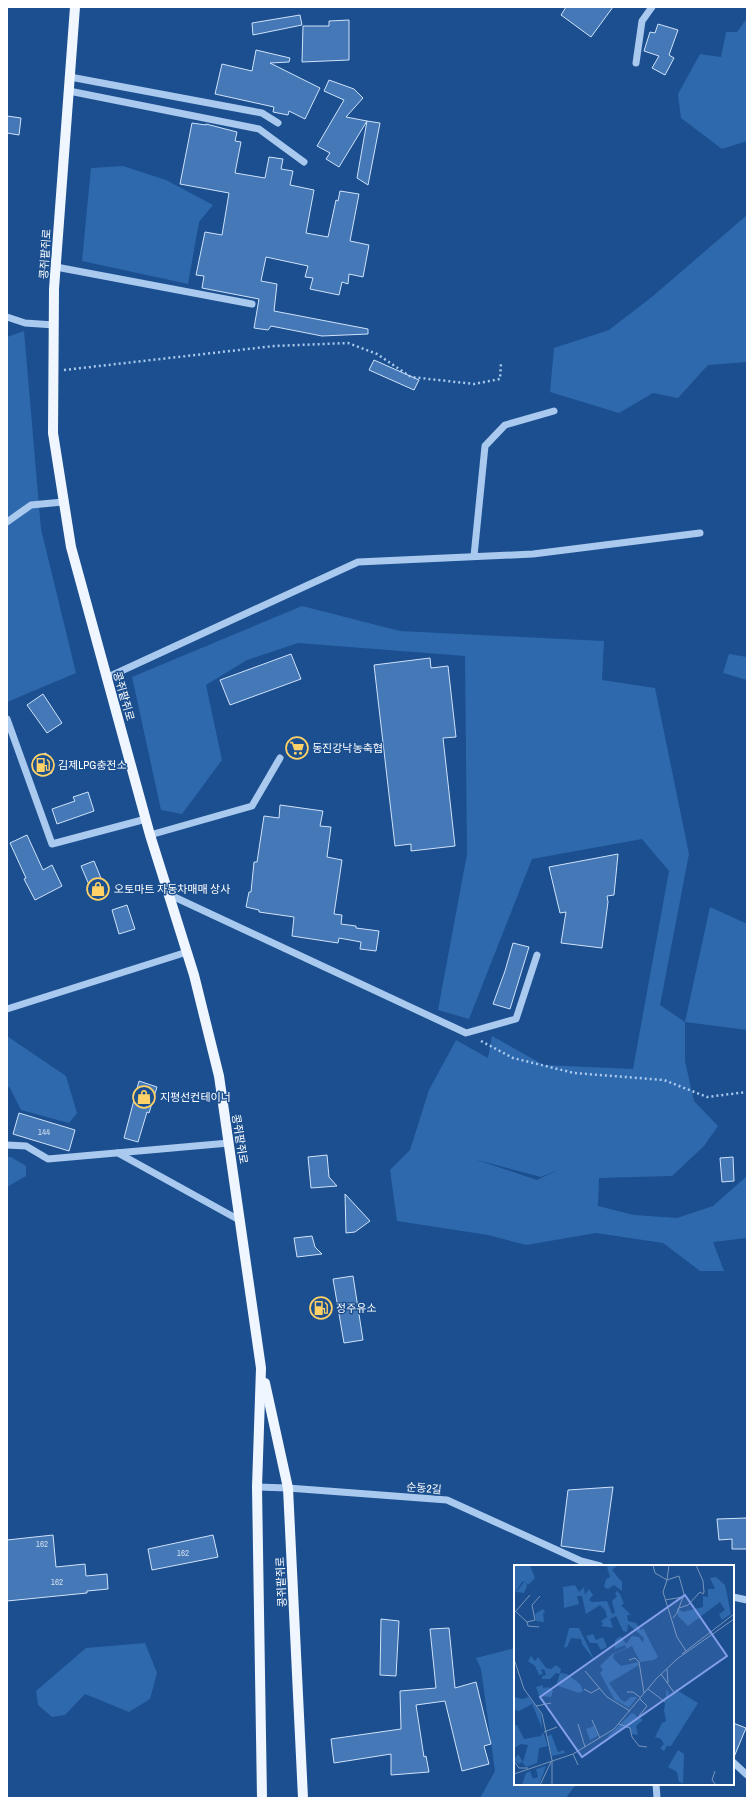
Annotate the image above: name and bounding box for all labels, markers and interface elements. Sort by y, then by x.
street label: 콩쥐팥쥐로 [36,228,54,280]
street label: 콩쥐팥쥐로 [110,670,138,722]
supermarket icon: 동진강낙농축협 [284,735,310,761]
place label: 동진강낙농축협 [312,741,383,755]
fuel station icon: 김제LPG충전소 [30,752,56,778]
place label: 김제LPG충전소 [58,758,127,772]
shop icon: 오토마트 자동차매매 상사 [85,876,111,902]
place label: 오토마트 자동차매매 상사 [114,882,230,896]
shop icon: 지평선컨테이너 [131,1084,157,1110]
place label: 지평선컨테이너 [160,1090,231,1104]
street label: 콩쥐팥쥐로 [229,1113,251,1165]
house number: 144 [38,1126,50,1138]
fuel station icon: 정주유소 [308,1295,334,1321]
place label: 정주유소 [336,1301,376,1315]
street label: 순동2길 [406,1479,442,1497]
house number: 162 [36,1538,48,1550]
house number: 162 [177,1547,189,1559]
street label: 콩쥐팥쥐로 [273,1556,289,1608]
inset map [514,1565,734,1785]
house number: 162 [51,1576,63,1588]

